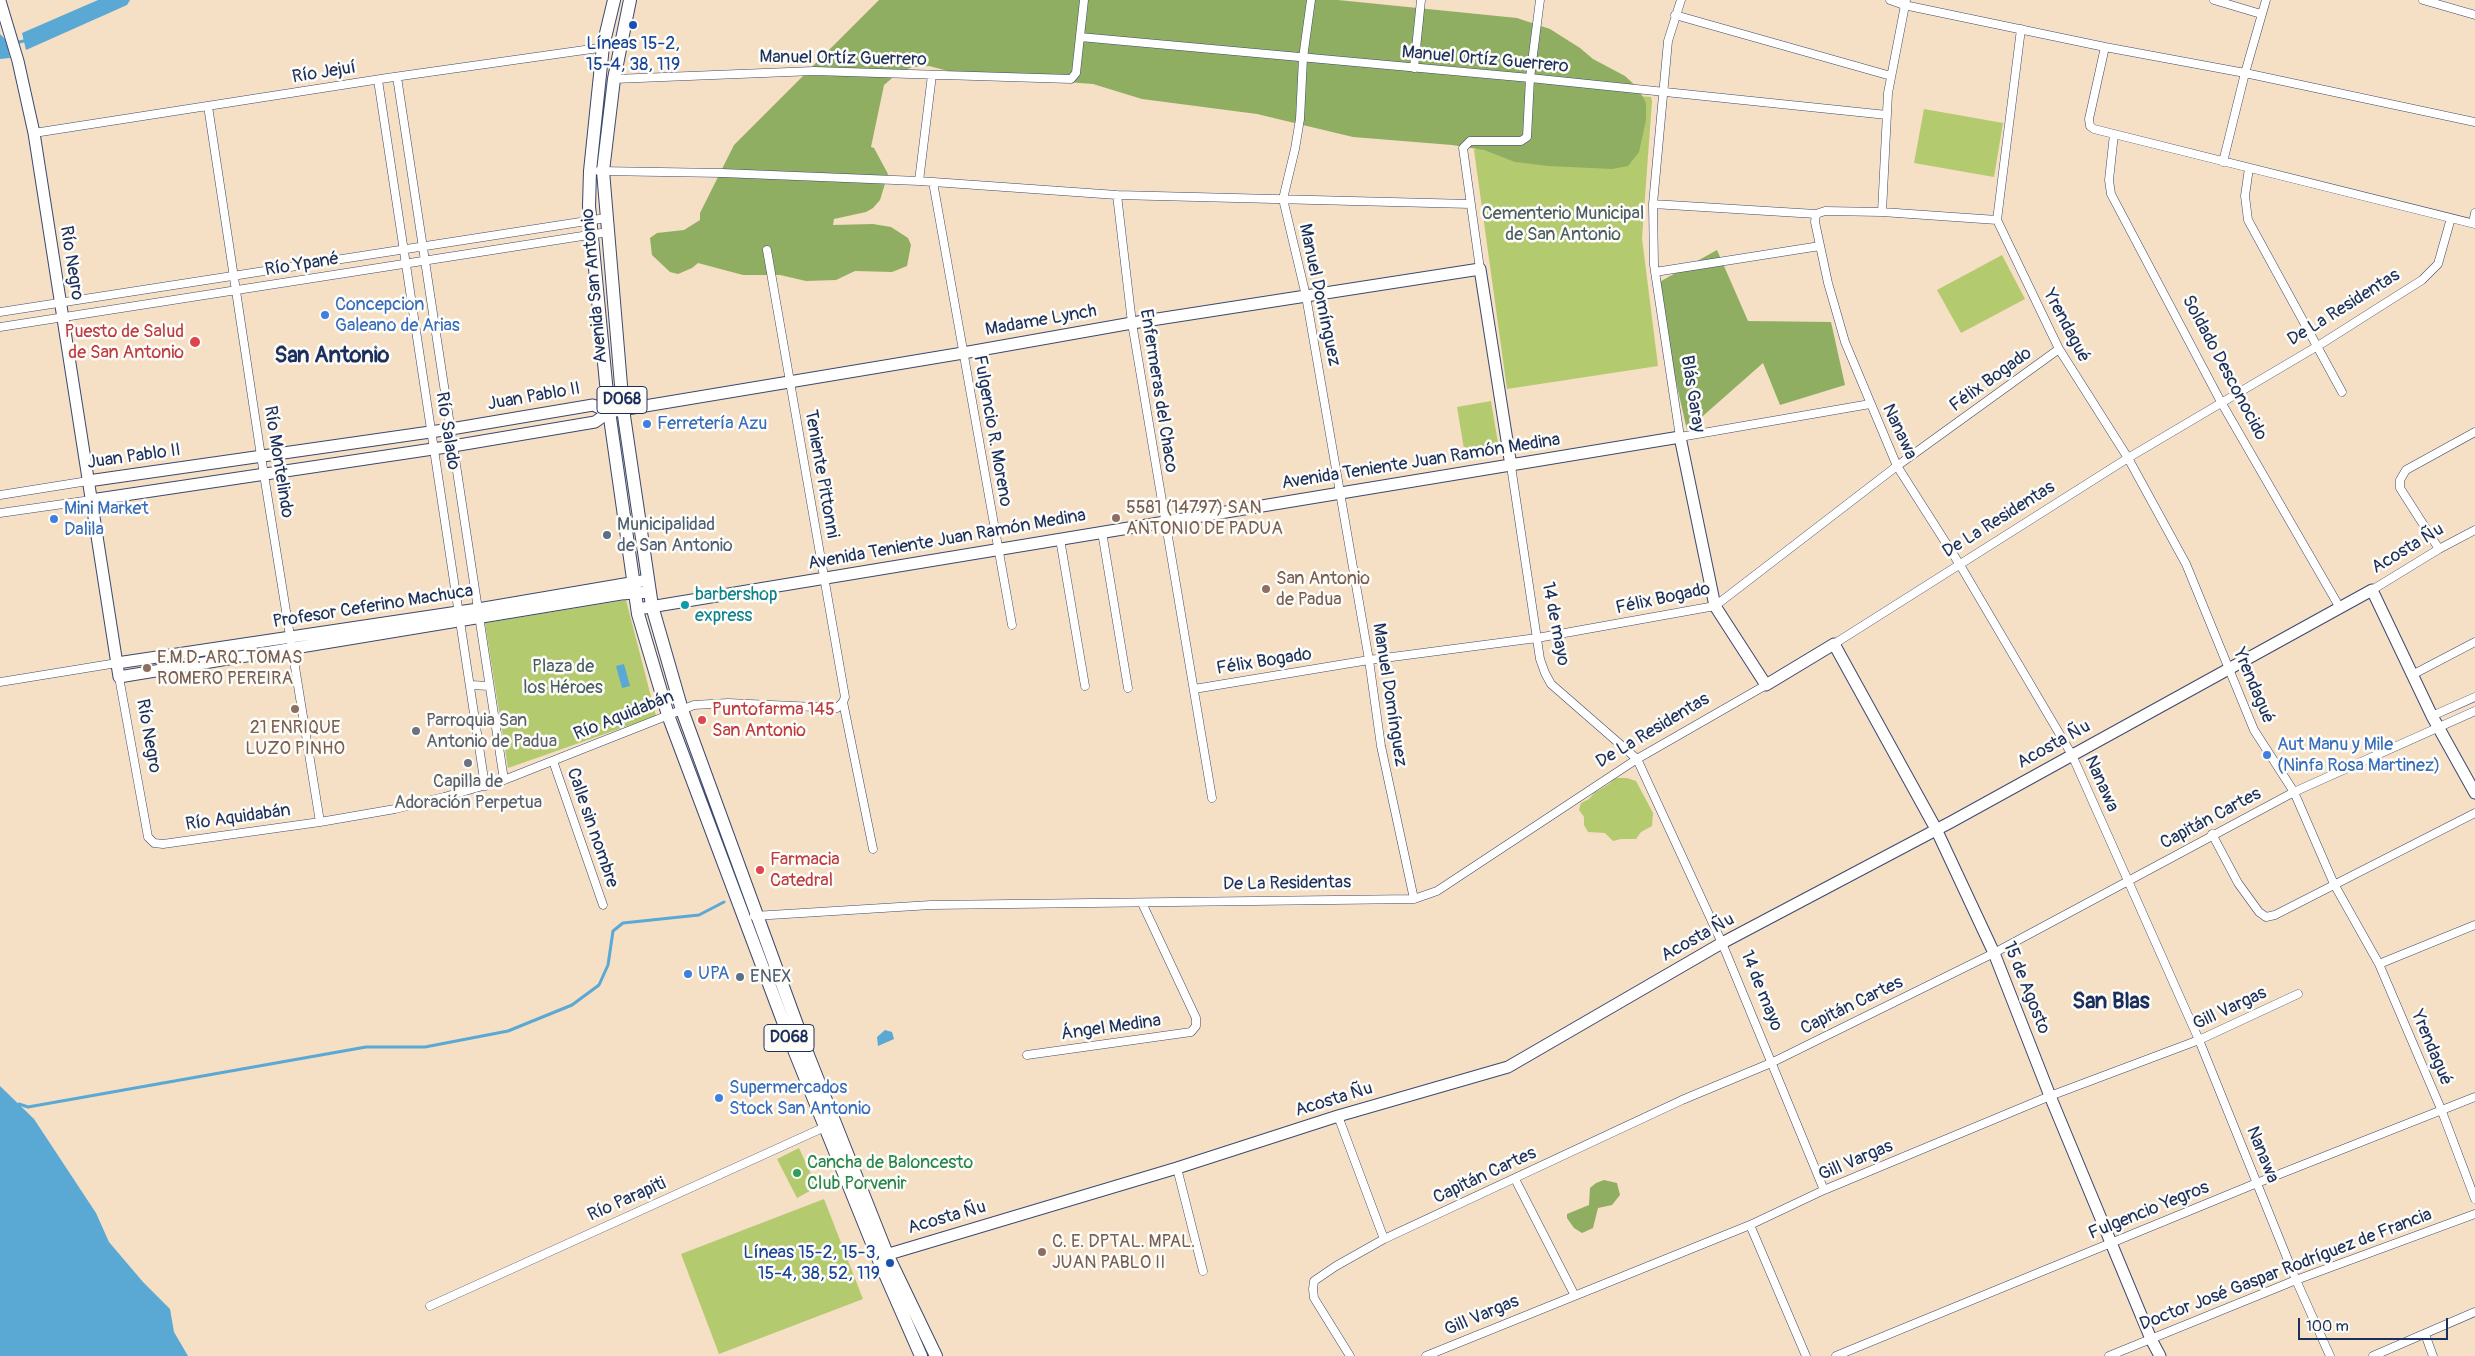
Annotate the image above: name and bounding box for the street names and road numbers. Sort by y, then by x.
street label: Manuel Ortíz Guerrero [1401,42,1569,78]
street label: Manuel Ortíz Guerrero [759,47,927,71]
street label: Río Jejuí [291,57,357,89]
street label: Avenida San Antonio [577,208,613,364]
street label: Manuel Domínguez [1293,222,1345,368]
street label: Río Negro [54,224,88,302]
street label: Río Ypané [263,248,341,282]
street label: De La Residentas [2284,265,2404,351]
street label: Yrendagué [2038,286,2094,366]
street label: Soldado Desconocido [2177,292,2271,444]
street label: Madame Lynch [984,301,1098,341]
street label: Enfermeras del Chaco [1134,308,1182,474]
street label: Félix Bogado [1946,343,2036,417]
street label: Fulgencio R. Moreno [968,354,1016,508]
street label: Blás Garay [1675,354,1709,434]
street label: Juan Pablo II [486,378,582,416]
road number: D068 [597,386,647,414]
street label: Río Salado [430,390,464,472]
street label: Nanawa [1877,401,1921,463]
street label: Río Montelindo [258,404,298,520]
street label: Teniente Pittonni [799,408,843,540]
street label: Avenida Teniente Juan Ramón Medina [1280,429,1562,495]
street label: Juan Pablo II [86,440,182,474]
street label: De La Residentas [1939,477,2059,563]
street label: Avenida Teniente Juan Ramón Medina [806,505,1088,575]
street label: Acosta Ñu [2368,519,2448,579]
street label: Félix Bogado [1614,578,1712,620]
street label: Profesor Ceferino Machuca [271,580,475,634]
street label: 14 de mayo [1536,580,1574,668]
street label: Manuel Domínguez [1367,622,1411,768]
street label: Félix Bogado [1215,644,1313,680]
street label: Yrendagué [2227,645,2279,727]
street label: Río Aquidabán [571,686,677,746]
street label: De La Residentas [1592,689,1714,773]
street label: Río Negro [131,697,165,775]
street label: Acosta Ñu [2014,716,2094,774]
street label: Nanawa [2079,753,2123,815]
street label: Calle sin nombre [561,765,623,891]
street label: Capitán Cartes [2157,783,2265,855]
street label: Río Aquidabán [184,800,292,836]
street label: De La Residentas [1223,872,1351,896]
street label: Acosta Ñu [1658,909,1738,967]
street label: 15 de Agosto [1998,939,2054,1037]
street label: 14 de mayo [1735,948,1787,1034]
street label: Capitán Cartes [1797,972,1907,1040]
street label: Gill Vargas [2190,983,2270,1035]
street label: Yrendagué [2405,1007,2457,1089]
street label: Ángel Medina [1060,1010,1162,1046]
road number: D068 [764,1024,814,1052]
street label: Acosta Ñu [1292,1078,1376,1122]
street label: Nanawa [2241,1124,2283,1186]
street label: Gill Vargas [1816,1136,1896,1186]
street label: Capitán Cartes [1430,1143,1540,1209]
street label: Río Parapiti [584,1173,670,1227]
street label: Fulgencio Yegros [2086,1177,2212,1245]
street label: Acosta Ñu [905,1197,989,1239]
street label: Doctor José Gaspar Rodríguez de Francia [2137,1204,2435,1336]
street label: Gill Vargas [1442,1291,1522,1341]

